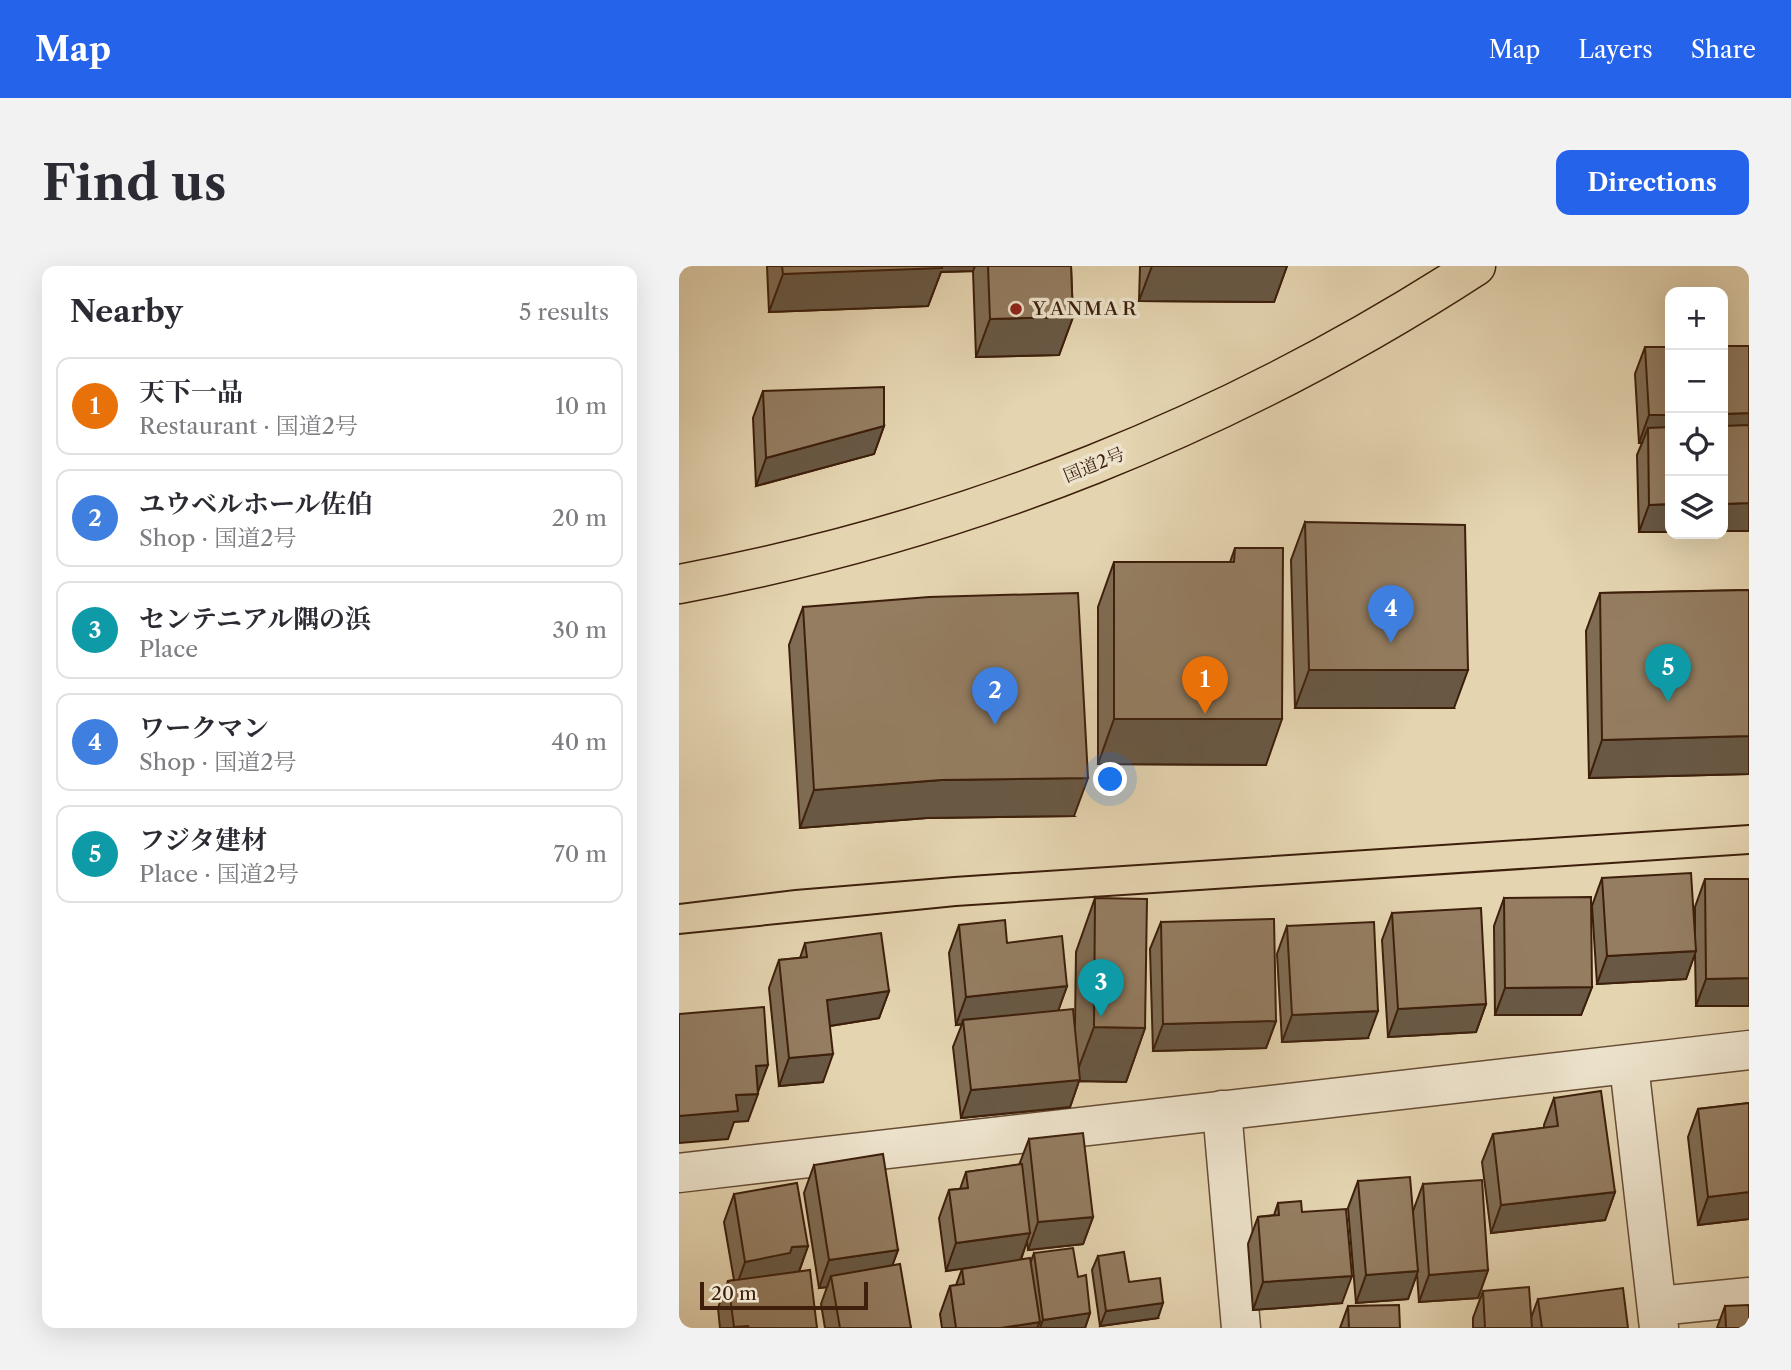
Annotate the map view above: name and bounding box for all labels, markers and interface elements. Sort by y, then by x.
text: Map [35,29,111,70]
text: Map [1489,35,1540,64]
text: Layers [1578,35,1653,64]
text: Share [1691,35,1756,64]
button: Directions [1556,150,1749,215]
text: Find us [42,152,226,213]
map controls [1665,287,1728,539]
button: + [1665,287,1728,350]
text: Nearby [70,293,183,330]
text: 5 results [519,298,609,326]
place label: ＹＡＮＭＡＲ [1030,298,1138,320]
marker: ＹＡＮＭＡＲ [1008,301,1024,317]
button: − [1665,350,1728,413]
text: 天下一品 [139,376,243,408]
text: 1 [90,392,100,420]
text: 10 m [555,392,607,420]
text: Restaurant · 国道2号 [139,412,358,440]
button: locate [1665,413,1728,476]
street label: 国道2号 [1060,443,1128,487]
button: layers [1665,476,1728,539]
text: ユウベルホール佐伯 [139,488,372,520]
text: 2 [88,504,102,532]
text: 20 m [552,504,607,532]
text: Shop · 国道2号 [139,524,296,552]
pin: 4 [1368,585,1414,643]
text: センテニアル隅の浜 [139,603,371,635]
text: 3 [89,616,102,644]
text: 30 m [552,616,607,644]
text: Place [139,635,198,663]
pin: 5 [1645,644,1691,702]
pin: 1 [1182,656,1228,714]
pin: 2 [972,667,1018,725]
text: ワークマン [139,712,269,744]
text: 4 [88,728,102,756]
text: 40 m [552,728,607,756]
text: Shop · 国道2号 [139,748,296,776]
your location [1093,762,1127,796]
text: フジタ建材 [139,824,267,856]
text: 5 [89,840,101,868]
text: 70 m [554,840,607,868]
text: Place · 国道2号 [139,860,299,888]
pin: 3 [1078,959,1124,1017]
scale bar [700,1279,868,1311]
text: 20 m [711,1282,757,1305]

